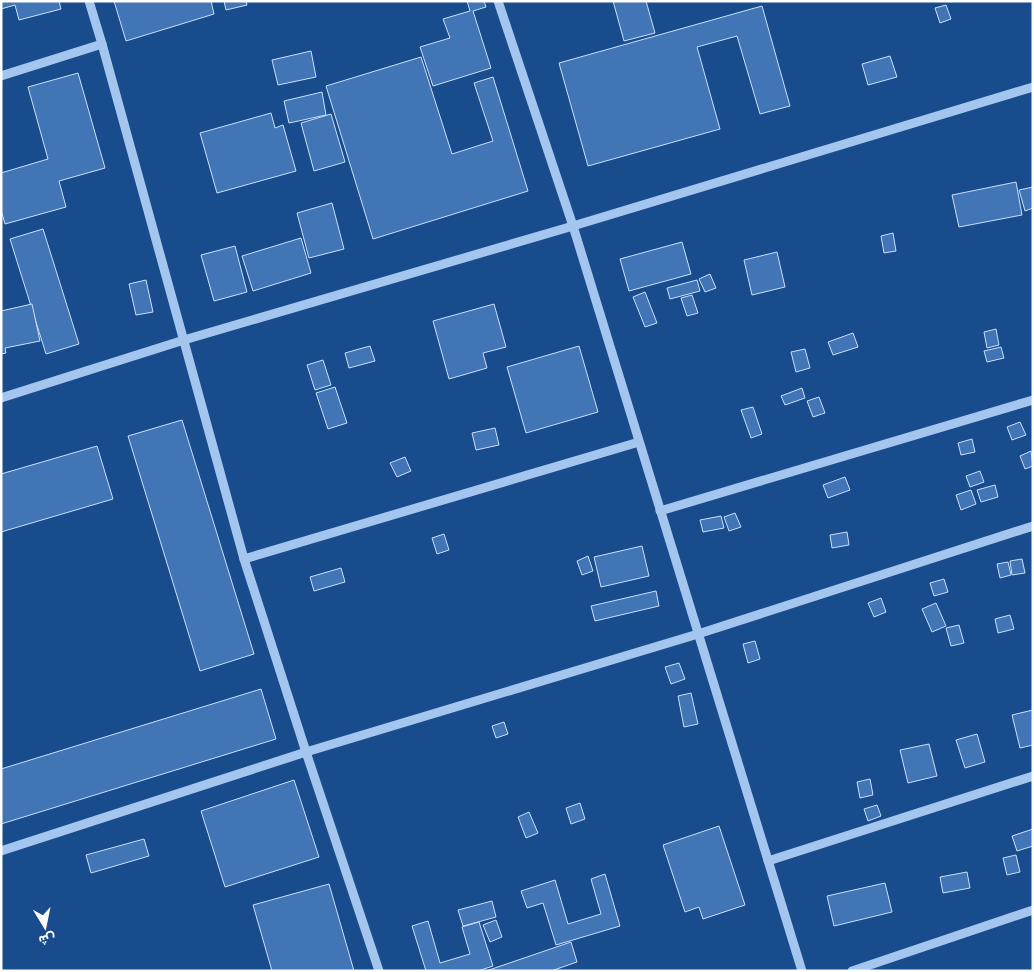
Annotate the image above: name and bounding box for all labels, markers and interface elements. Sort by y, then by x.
north arrow [20,902,70,952]
text: ش [37,929,57,949]

